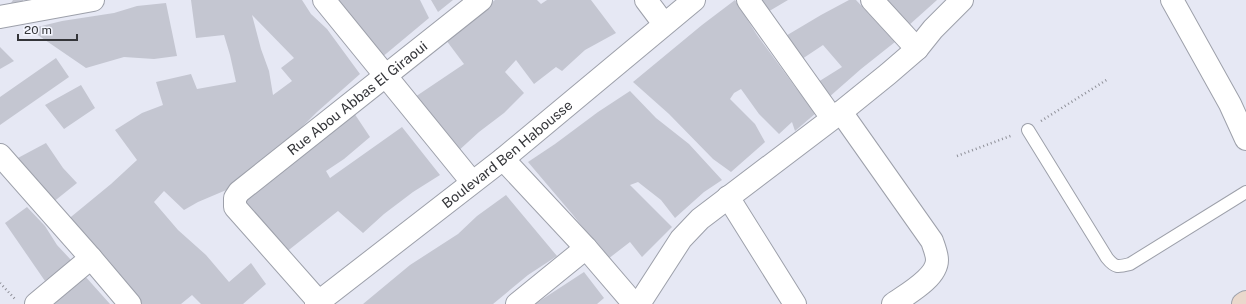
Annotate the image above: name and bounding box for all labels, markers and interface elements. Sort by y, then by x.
scale bar [18,16,77,42]
text: 20 m [24,23,52,37]
street label: Rue Abou Abbas El Giraoui [284,38,430,158]
street label: Boulevard Ben Habousse [439,97,576,211]

